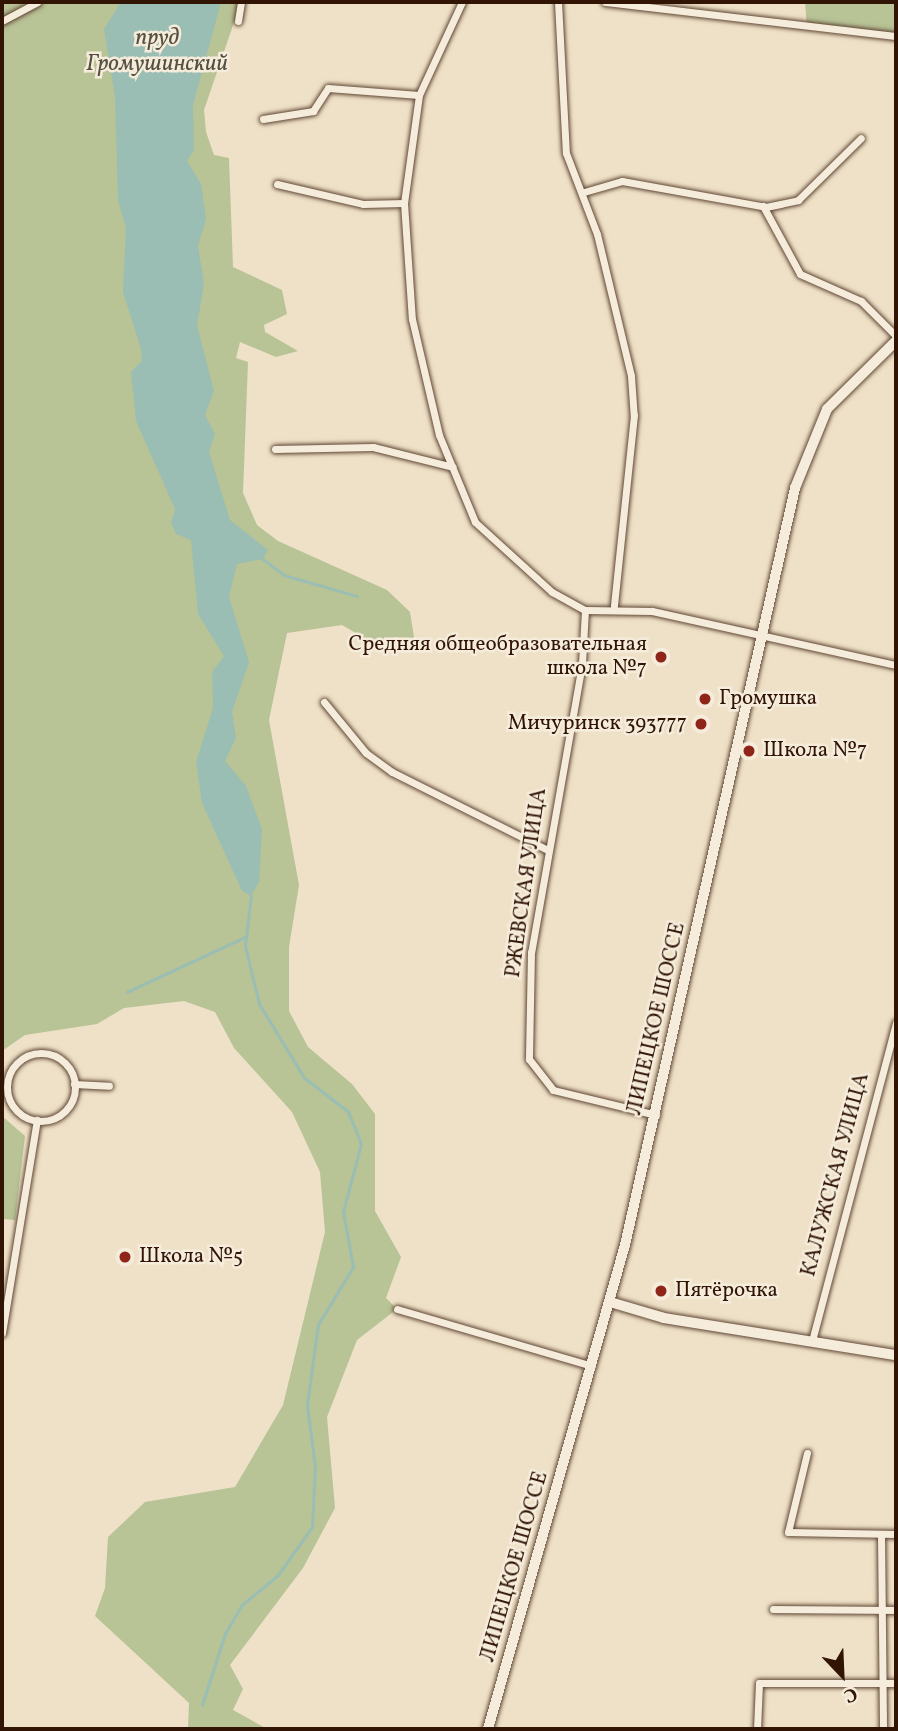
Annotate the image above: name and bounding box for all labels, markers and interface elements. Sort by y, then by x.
water label: пруд Громушинский [86,24,228,78]
place label: Средняя общеобразовательная школа №7 [349,632,647,682]
marker: Средняя общеобразовательная школа №7 [653,649,669,665]
place label: Громушка [719,686,817,712]
marker: Громушка [697,691,713,707]
place label: Мичуринск 393777 [508,711,687,737]
marker: Мичуринск 393777 [693,716,709,732]
place label: Школа №7 [763,738,867,764]
marker: Школа №7 [741,743,757,759]
street label: РЖЕВСКАЯ УЛИЦА [501,787,553,979]
street label: ЛИПЕЦКОЕ ШОССЕ [623,920,691,1118]
street label: КАЛУЖСКАЯ УЛИЦА [797,1070,875,1280]
place label: Школа №5 [139,1244,243,1270]
marker: Школа №5 [117,1249,133,1265]
place label: Пятёрочка [675,1278,778,1304]
marker: Пятёрочка [653,1283,669,1299]
street label: ЛИПЕЦКОЕ ШОССЕ [476,1469,554,1665]
north arrow [807,1640,877,1710]
text: С [840,1680,861,1709]

